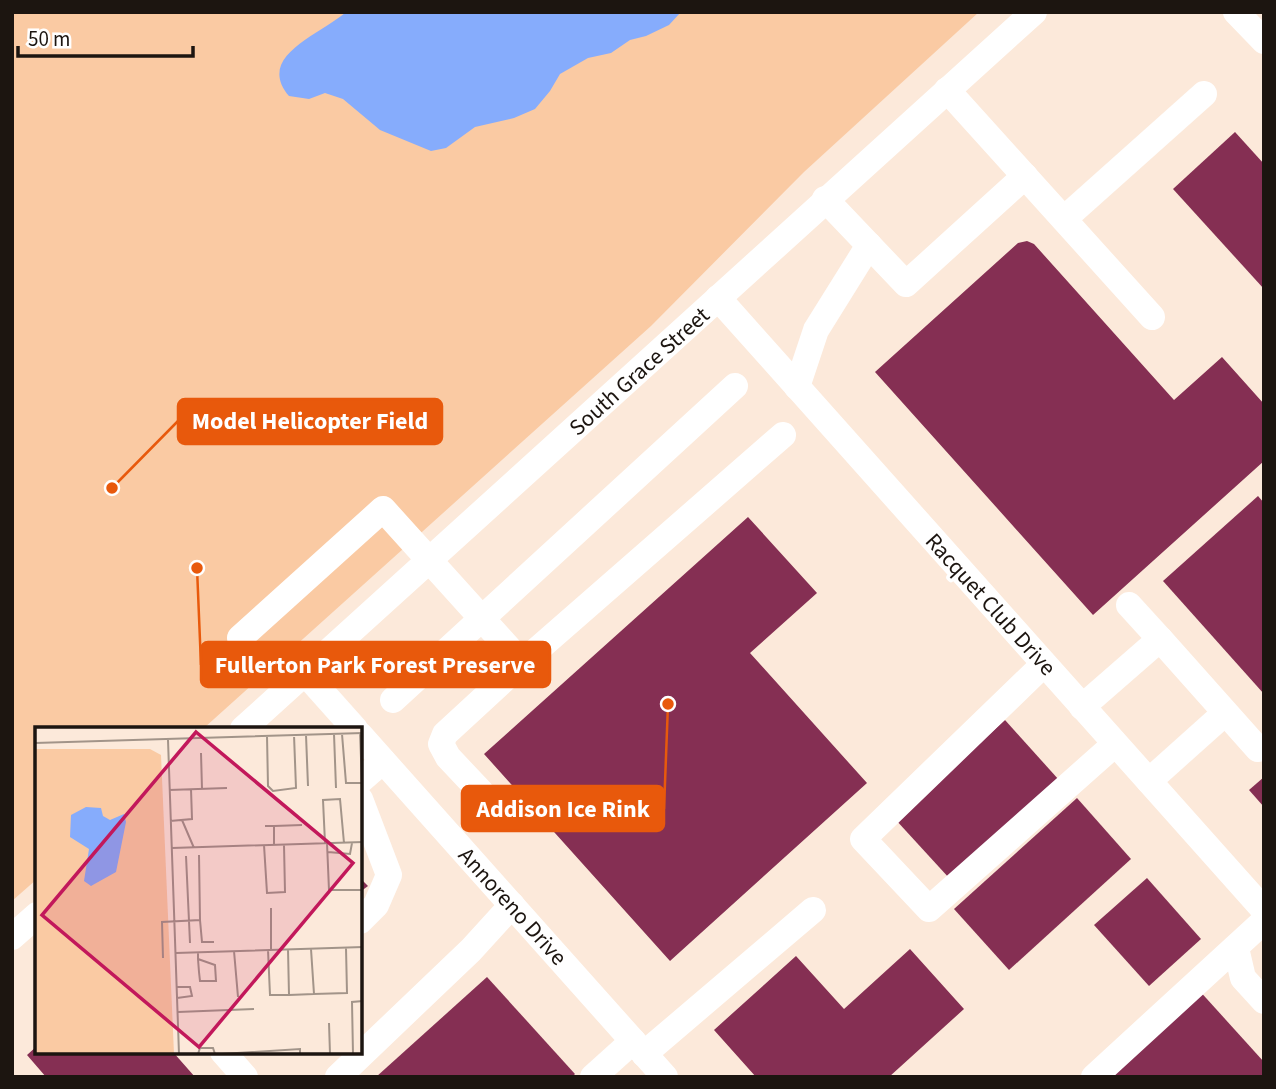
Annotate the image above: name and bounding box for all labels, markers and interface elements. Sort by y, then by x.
scale bar [18,14,192,58]
text: 50 m [28,24,70,54]
street label: South Grace Street [562,299,717,444]
callout: Model Helicopter Field [178,399,442,444]
text: Model Helicopter Field [192,404,428,439]
street label: Racquet Club Drive [917,526,1064,683]
callout: Fullerton Park Forest Preserve [201,642,550,687]
text: Fullerton Park Forest Preserve [215,648,535,683]
inset map [35,727,362,1054]
callout: Addison Ice Rink [462,786,664,831]
text: Addison Ice Rink [475,792,651,827]
street label: Annoreno Drive [451,840,575,973]

